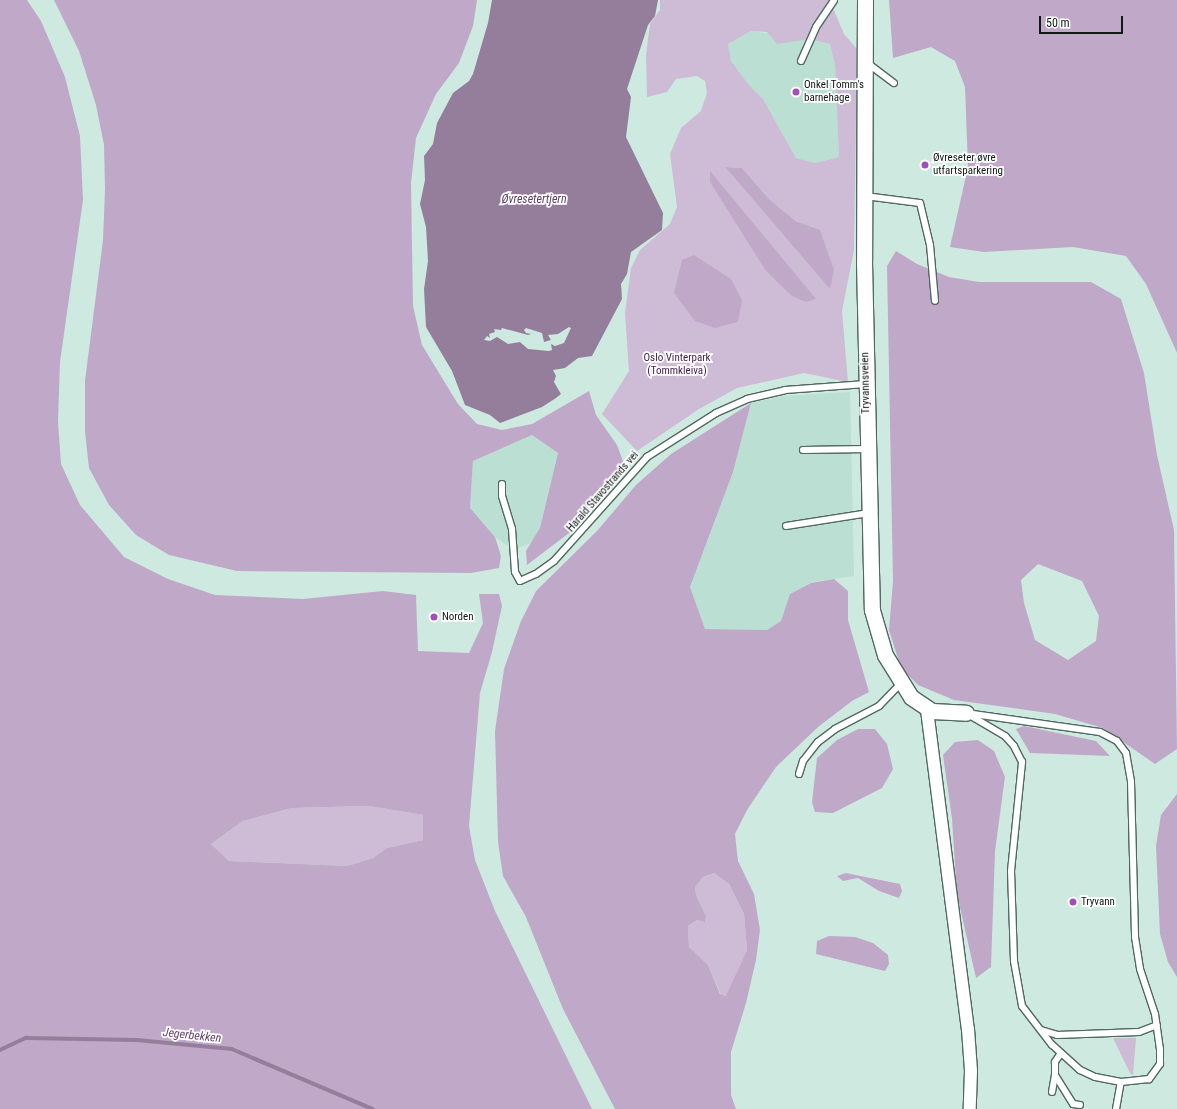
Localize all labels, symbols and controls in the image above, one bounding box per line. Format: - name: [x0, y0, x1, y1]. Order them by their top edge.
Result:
- scale bar: [1041, 8, 1125, 34]
- text: 50 m: [1046, 16, 1070, 30]
- place label: Onkel Tomm's barnehage: [804, 79, 864, 105]
- marker: Onkel Tomm's barnehage: [791, 87, 801, 97]
- place label: Øvreseter øvre utfartsparkering: [933, 152, 1003, 178]
- marker: Øvreseter øvre utfartsparkering: [920, 160, 930, 170]
- water label: Øvresetertjern: [501, 193, 567, 207]
- park label: Oslo Vinterpark (Tommkleiva): [644, 352, 710, 378]
- street label: Tryvannsveien: [859, 352, 873, 414]
- street label: Harald Stavostrands vei: [564, 449, 642, 535]
- place label: Norden: [442, 610, 474, 624]
- marker: Norden: [429, 612, 439, 622]
- place label: Tryvann: [1081, 895, 1115, 909]
- marker: Tryvann: [1068, 897, 1078, 907]
- water label: Jegerbekken: [162, 1026, 222, 1046]

